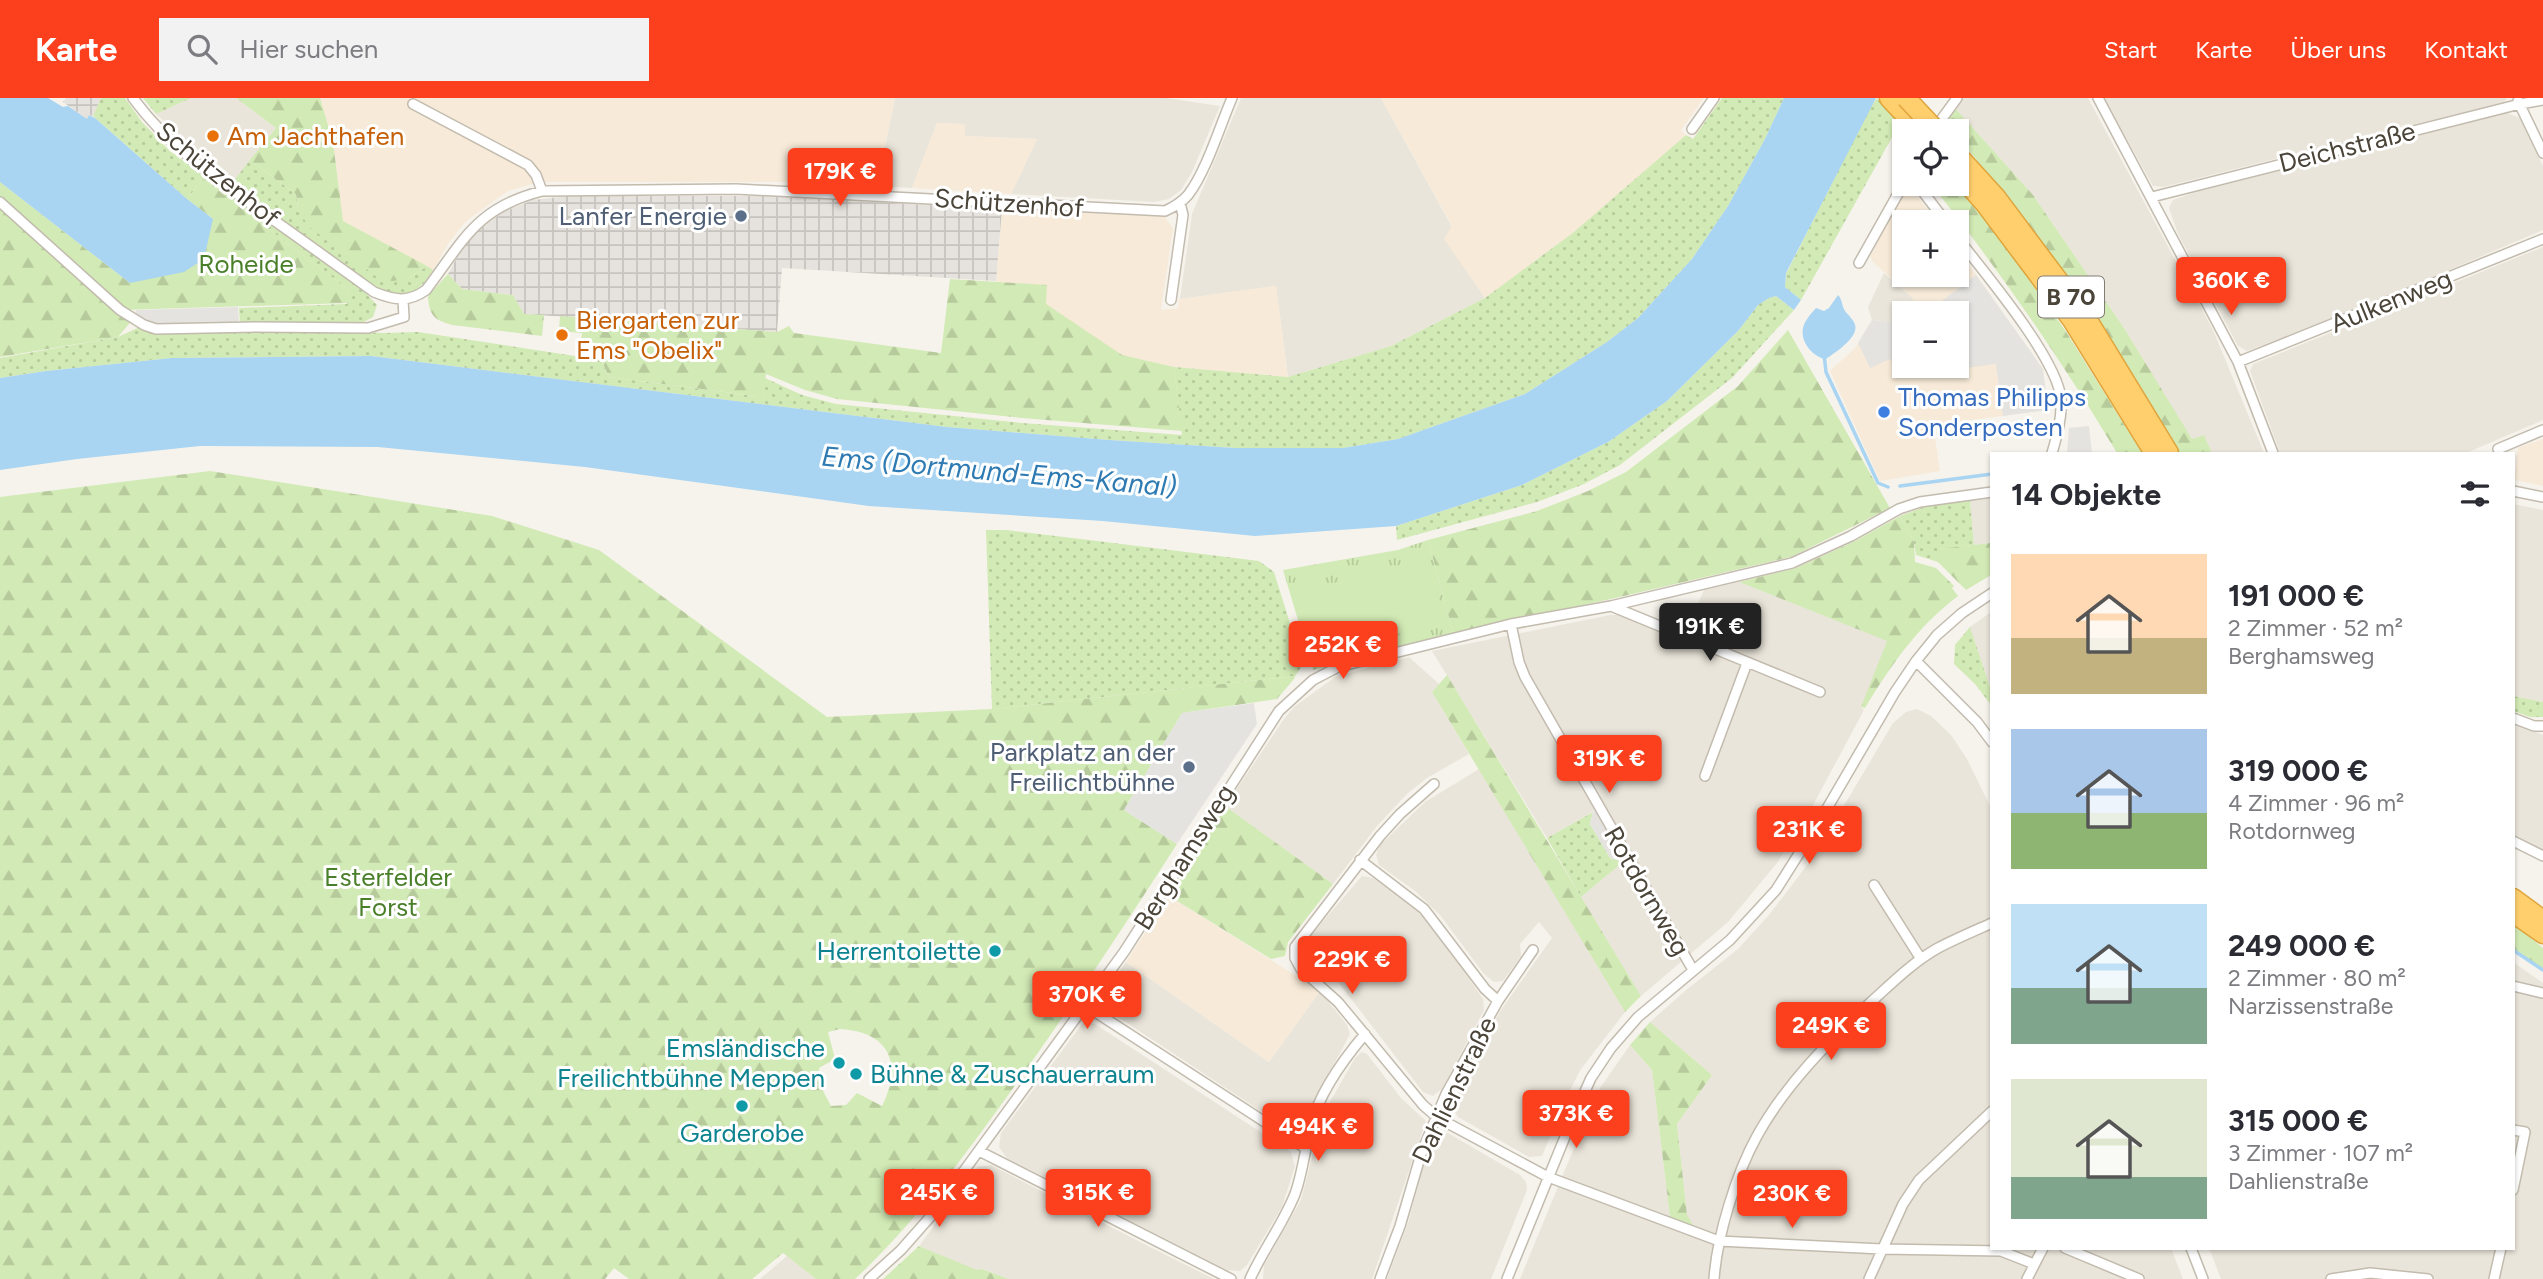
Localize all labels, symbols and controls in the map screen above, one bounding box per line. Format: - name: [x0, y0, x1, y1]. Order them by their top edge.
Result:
- search box: [159, 18, 649, 81]
- text: Karte: [35, 30, 117, 69]
- icon: search: [183, 30, 221, 68]
- text: Hier suchen: [239, 33, 378, 65]
- text: Start: [2104, 35, 2157, 64]
- text: Karte: [2195, 35, 2252, 64]
- text: Über uns: [2290, 35, 2386, 64]
- text: Kontakt: [2424, 35, 2508, 64]
- street label: Schützenhof: [150, 115, 286, 234]
- street label: Deichstraße: [2275, 115, 2419, 179]
- map controls: [1892, 119, 1969, 378]
- button: locate: [1892, 119, 1969, 196]
- place label: Am Jachthafen: [227, 120, 404, 152]
- marker: Am Jachthafen: [205, 128, 221, 144]
- pin: 179K €: [783, 148, 897, 208]
- text: 179K €: [804, 157, 876, 185]
- street label: Schützenhof: [933, 182, 1085, 224]
- place label: Lanfer Energie: [558, 200, 727, 232]
- marker: Lanfer Energie: [733, 208, 749, 224]
- button: +: [1892, 210, 1969, 287]
- park label: Roheide: [198, 248, 294, 280]
- pin: 360K €: [2174, 258, 2288, 317]
- street label: Aulkenweg: [2326, 262, 2456, 340]
- text: 360K €: [2192, 266, 2270, 294]
- road number: B 70: [2038, 276, 2104, 317]
- button: −: [1892, 301, 1969, 378]
- place label: Biergarten zur Ems "Obelix": [576, 304, 739, 366]
- marker: Biergarten zur Ems "Obelix": [554, 327, 570, 343]
- place label: Thomas Philipps Sonderposten: [1898, 381, 2086, 443]
- marker: Thomas Philipps Sonderposten: [1876, 404, 1892, 420]
- water label: Ems (Dortmund-Ems-Kanal): [820, 439, 1178, 503]
- icon: filters: [2456, 475, 2494, 513]
- text: 14 Objekte: [2011, 476, 2161, 513]
- text: 191 000 €: [2228, 577, 2364, 614]
- icon: home: [2067, 582, 2151, 666]
- pin: 191K €: [1653, 603, 1767, 663]
- text: 191K €: [1675, 612, 1745, 640]
- text: 2 Zimmer · 52 m²: [2228, 614, 2403, 642]
- pin: 252K €: [1286, 622, 1400, 681]
- text: 252K €: [1305, 630, 1381, 658]
- text: Berghamsweg: [2228, 642, 2375, 670]
- place label: Parkplatz an der Freilichtbühne: [990, 736, 1175, 798]
- pin: 319K €: [1552, 736, 1666, 795]
- text: 319K €: [1573, 744, 1645, 772]
- text: 319 000 €: [2228, 752, 2368, 789]
- icon: home: [2067, 757, 2151, 841]
- marker: Parkplatz an der Freilichtbühne: [1181, 759, 1197, 775]
- street label: Berghamsweg: [1127, 778, 1241, 936]
- text: 4 Zimmer · 96 m²: [2228, 789, 2404, 817]
- pin: 231K €: [1752, 806, 1866, 866]
- text: 231K €: [1773, 815, 1845, 843]
- text: Rotdornweg: [2228, 817, 2355, 845]
- street label: Rotdornweg: [1597, 821, 1697, 961]
- park label: Esterfelder Forst: [324, 861, 452, 923]
- text: 249 000 €: [2228, 927, 2375, 964]
- icon: home: [2067, 932, 2151, 1016]
- place label: Herrentoilette: [816, 935, 981, 967]
- pin: 229K €: [1295, 936, 1409, 996]
- marker: Herrentoilette: [987, 943, 1003, 959]
- text: 229K €: [1314, 945, 1390, 973]
- text: 2 Zimmer · 80 m²: [2228, 964, 2406, 992]
- pin: 370K €: [1030, 972, 1144, 1031]
- text: 370K €: [1048, 980, 1126, 1008]
- text: Narzissenstraße: [2228, 992, 2393, 1020]
- pin: 249K €: [1774, 1002, 1888, 1062]
- text: 249K €: [1792, 1011, 1870, 1039]
- street label: Dahlienstraße: [1405, 1012, 1503, 1168]
- place label: Emsländische Freilichtbühne Meppen: [557, 1032, 825, 1094]
- marker: Emsländische Freilichtbühne Meppen: [831, 1055, 847, 1071]
- place label: Bühne & Zuschauerraum: [870, 1058, 1155, 1090]
- marker: Bühne & Zuschauerraum: [848, 1066, 864, 1082]
- pin: 373K €: [1519, 1090, 1633, 1150]
- marker: Garderobe: [734, 1098, 750, 1114]
- text: 373K €: [1538, 1099, 1614, 1127]
- text: 315 000 €: [2228, 1102, 2368, 1139]
- pin: 494K €: [1261, 1104, 1375, 1163]
- icon: home: [2067, 1107, 2151, 1191]
- text: 494K €: [1278, 1112, 1358, 1140]
- place label: Garderobe: [680, 1117, 804, 1149]
- text: 3 Zimmer · 107 m²: [2228, 1139, 2413, 1167]
- text: Dahlienstraße: [2228, 1167, 2369, 1195]
- pin: 245K €: [882, 1170, 996, 1229]
- pin: 315K €: [1041, 1170, 1155, 1229]
- pin: 230K €: [1735, 1170, 1849, 1230]
- text: 245K €: [900, 1178, 978, 1206]
- text: 315K €: [1062, 1178, 1134, 1206]
- text: 230K €: [1753, 1179, 1831, 1207]

